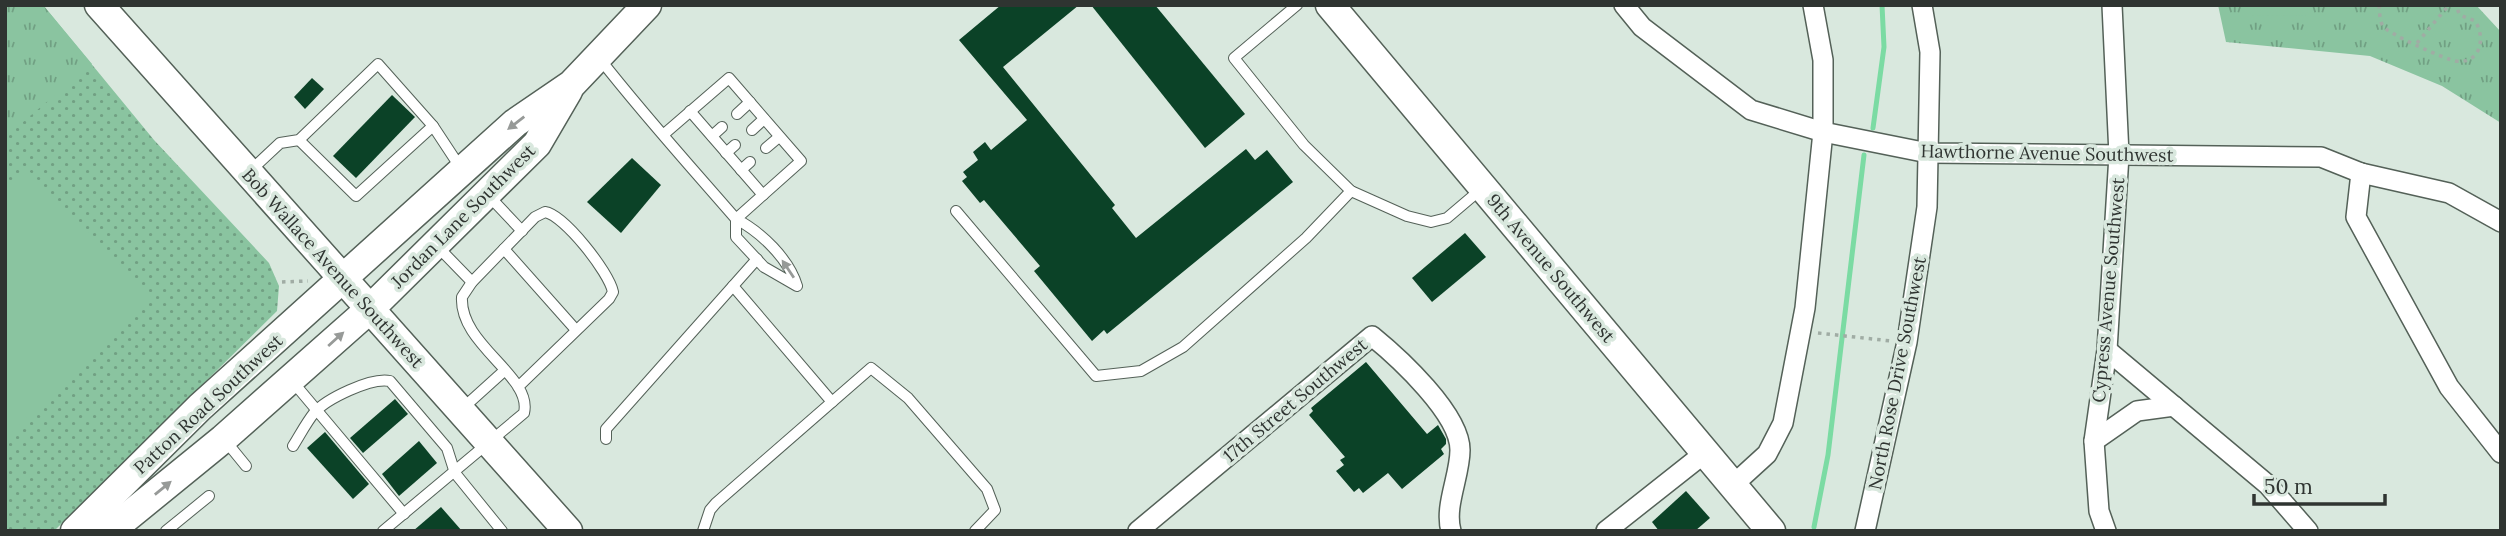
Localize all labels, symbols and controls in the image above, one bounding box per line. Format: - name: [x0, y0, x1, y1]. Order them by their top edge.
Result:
- one-way arrow: [507, 115, 525, 129]
- street label: Jordan Lane Southwest: [385, 139, 540, 294]
- street label: Hawthorne Avenue Southwest: [1920, 139, 2174, 167]
- street label: Bob Wallace Avenue Southwest: [237, 163, 429, 373]
- street label: Cypress Avenue Southwest: [2087, 176, 2129, 404]
- street label: 9th Avenue Southwest: [1482, 189, 1620, 347]
- street label: North Rose Drive Southwest: [1863, 254, 1931, 492]
- one-way arrow: [781, 260, 795, 278]
- street label: Patton Road Southwest: [129, 329, 287, 479]
- one-way arrow: [327, 332, 344, 347]
- street label: 17th Street Southwest: [1218, 333, 1372, 467]
- scale bar: [2254, 462, 2385, 506]
- text: 50 m: [2264, 473, 2313, 500]
- one-way arrow: [154, 480, 172, 495]

